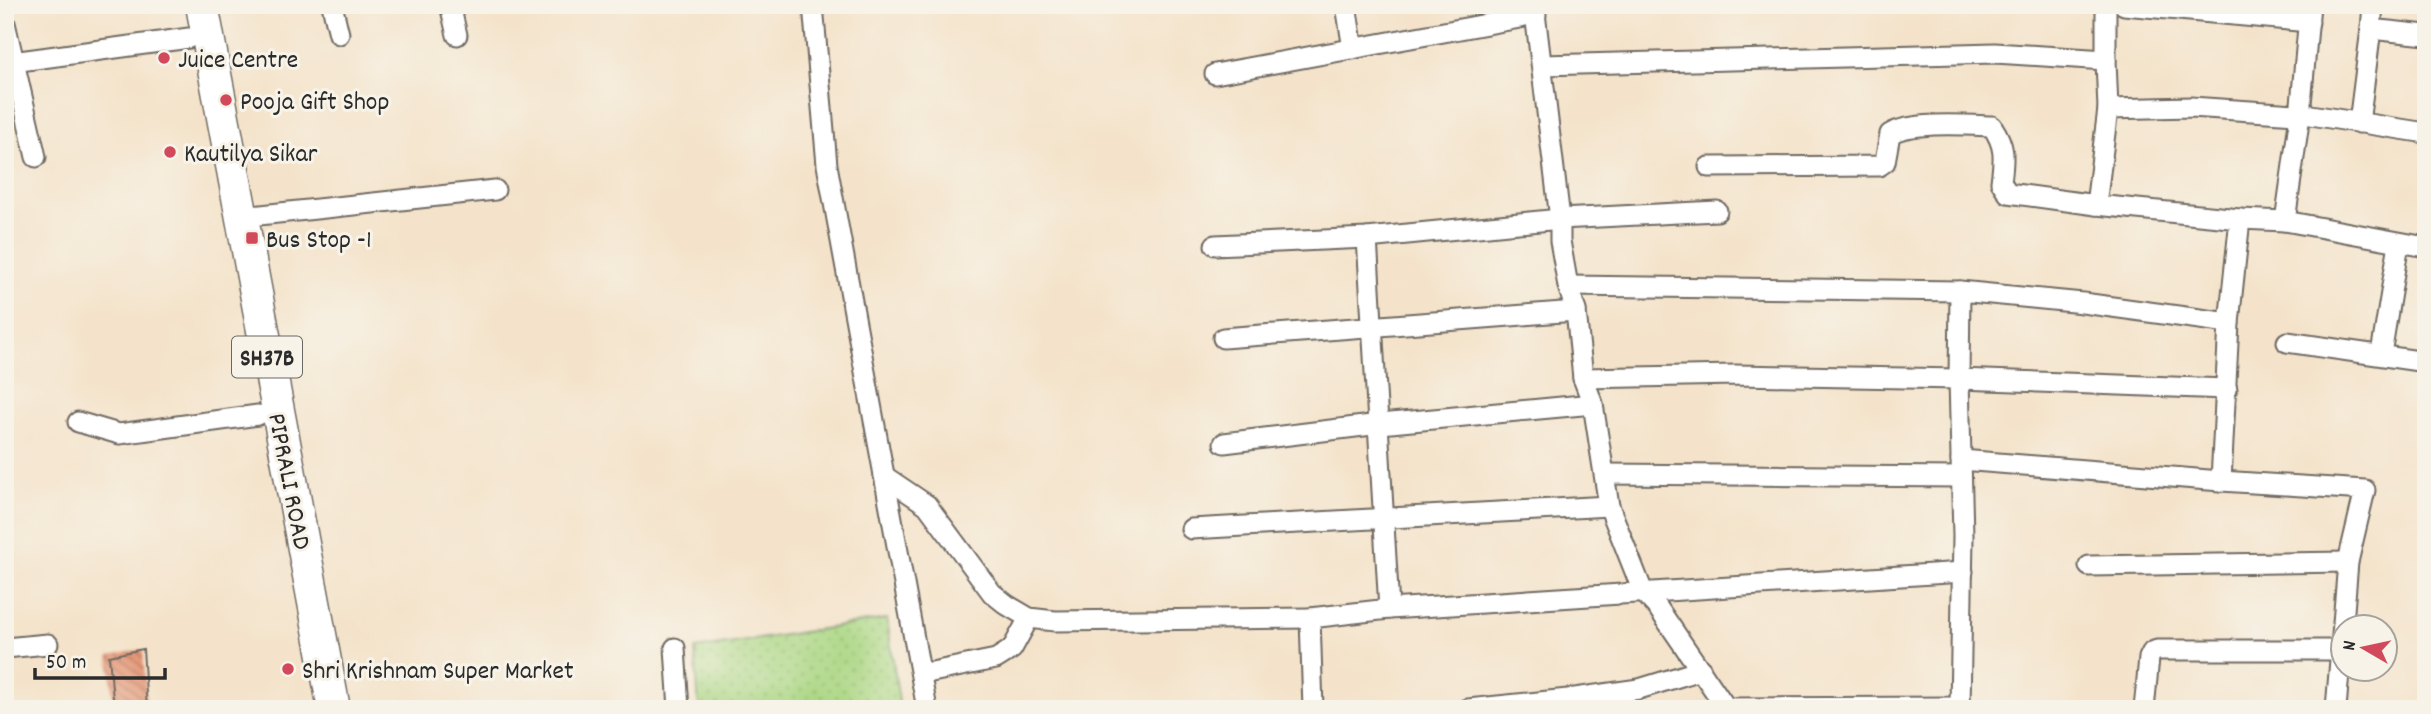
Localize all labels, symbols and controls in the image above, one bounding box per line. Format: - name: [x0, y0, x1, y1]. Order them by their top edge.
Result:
- place label: Juice Centre: [178, 43, 298, 80]
- marker: Juice Centre: [156, 50, 172, 66]
- place label: Pooja Gift Shop: [240, 85, 389, 122]
- marker: Pooja Gift Shop: [218, 92, 234, 108]
- place label: Kautilya Sikar: [184, 137, 318, 174]
- marker: Kautilya Sikar: [162, 144, 178, 160]
- place label: Bus Stop -1: [266, 223, 372, 260]
- marker: Bus Stop -1: [244, 230, 260, 246]
- road number: SH37B: [232, 336, 302, 378]
- street label: PIPRALI ROAD: [256, 410, 319, 553]
- north arrow: [2330, 612, 2400, 682]
- scale bar: [35, 637, 164, 681]
- text: N: [2337, 639, 2365, 653]
- text: 50 m: [46, 649, 86, 679]
- place label: Shri Krishnam Super Market: [302, 654, 574, 691]
- marker: Shri Krishnam Super Market: [280, 661, 296, 677]

